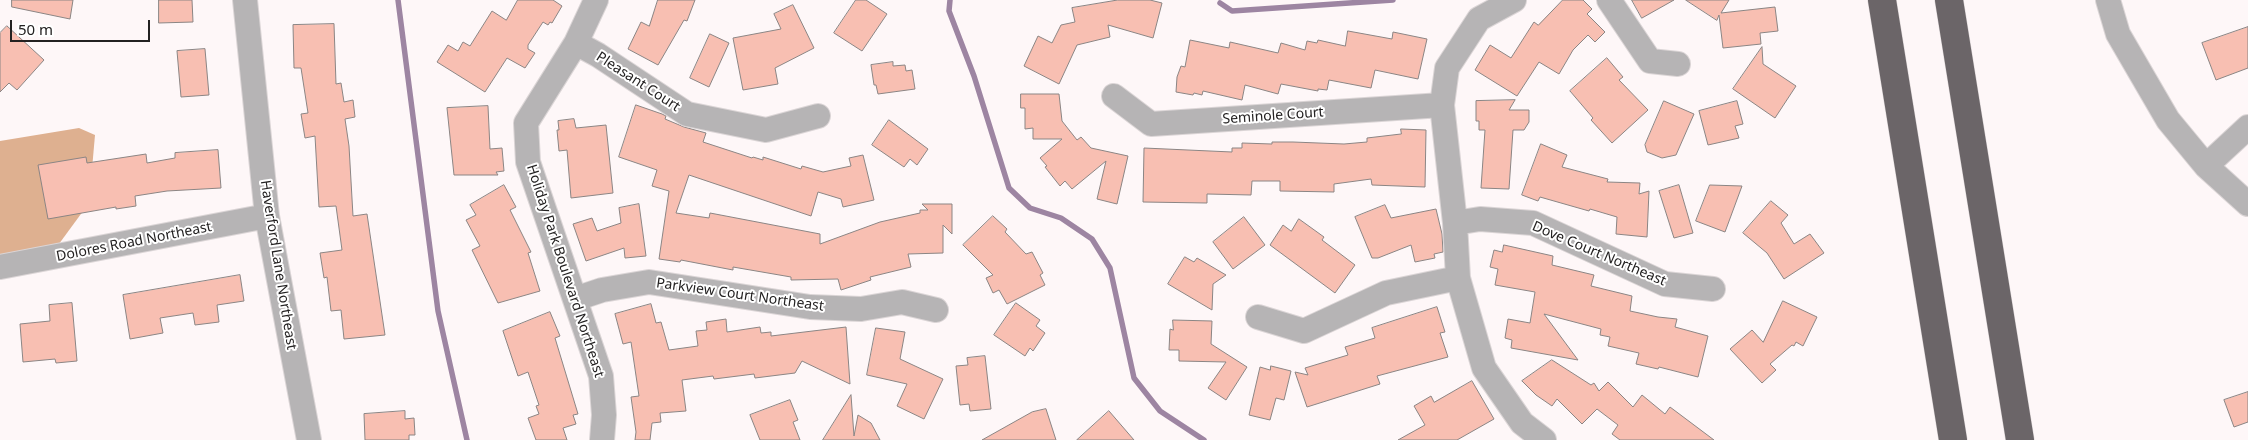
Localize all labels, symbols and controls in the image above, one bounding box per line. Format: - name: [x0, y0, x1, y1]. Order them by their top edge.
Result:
- scale bar: [12, 10, 152, 42]
- text: 50 m: [18, 19, 53, 39]
- street label: Pleasant Court: [593, 49, 683, 115]
- street label: Seminole Court: [1222, 104, 1324, 128]
- street label: Holiday Park Boulevard Northeast: [523, 162, 607, 380]
- street label: Haverford Lane Northeast: [256, 179, 300, 351]
- street label: Dove Court Northeast: [1530, 218, 1668, 290]
- street label: Dolores Road Northeast: [55, 219, 213, 265]
- street label: Parkview Court Northeast: [655, 275, 825, 315]

